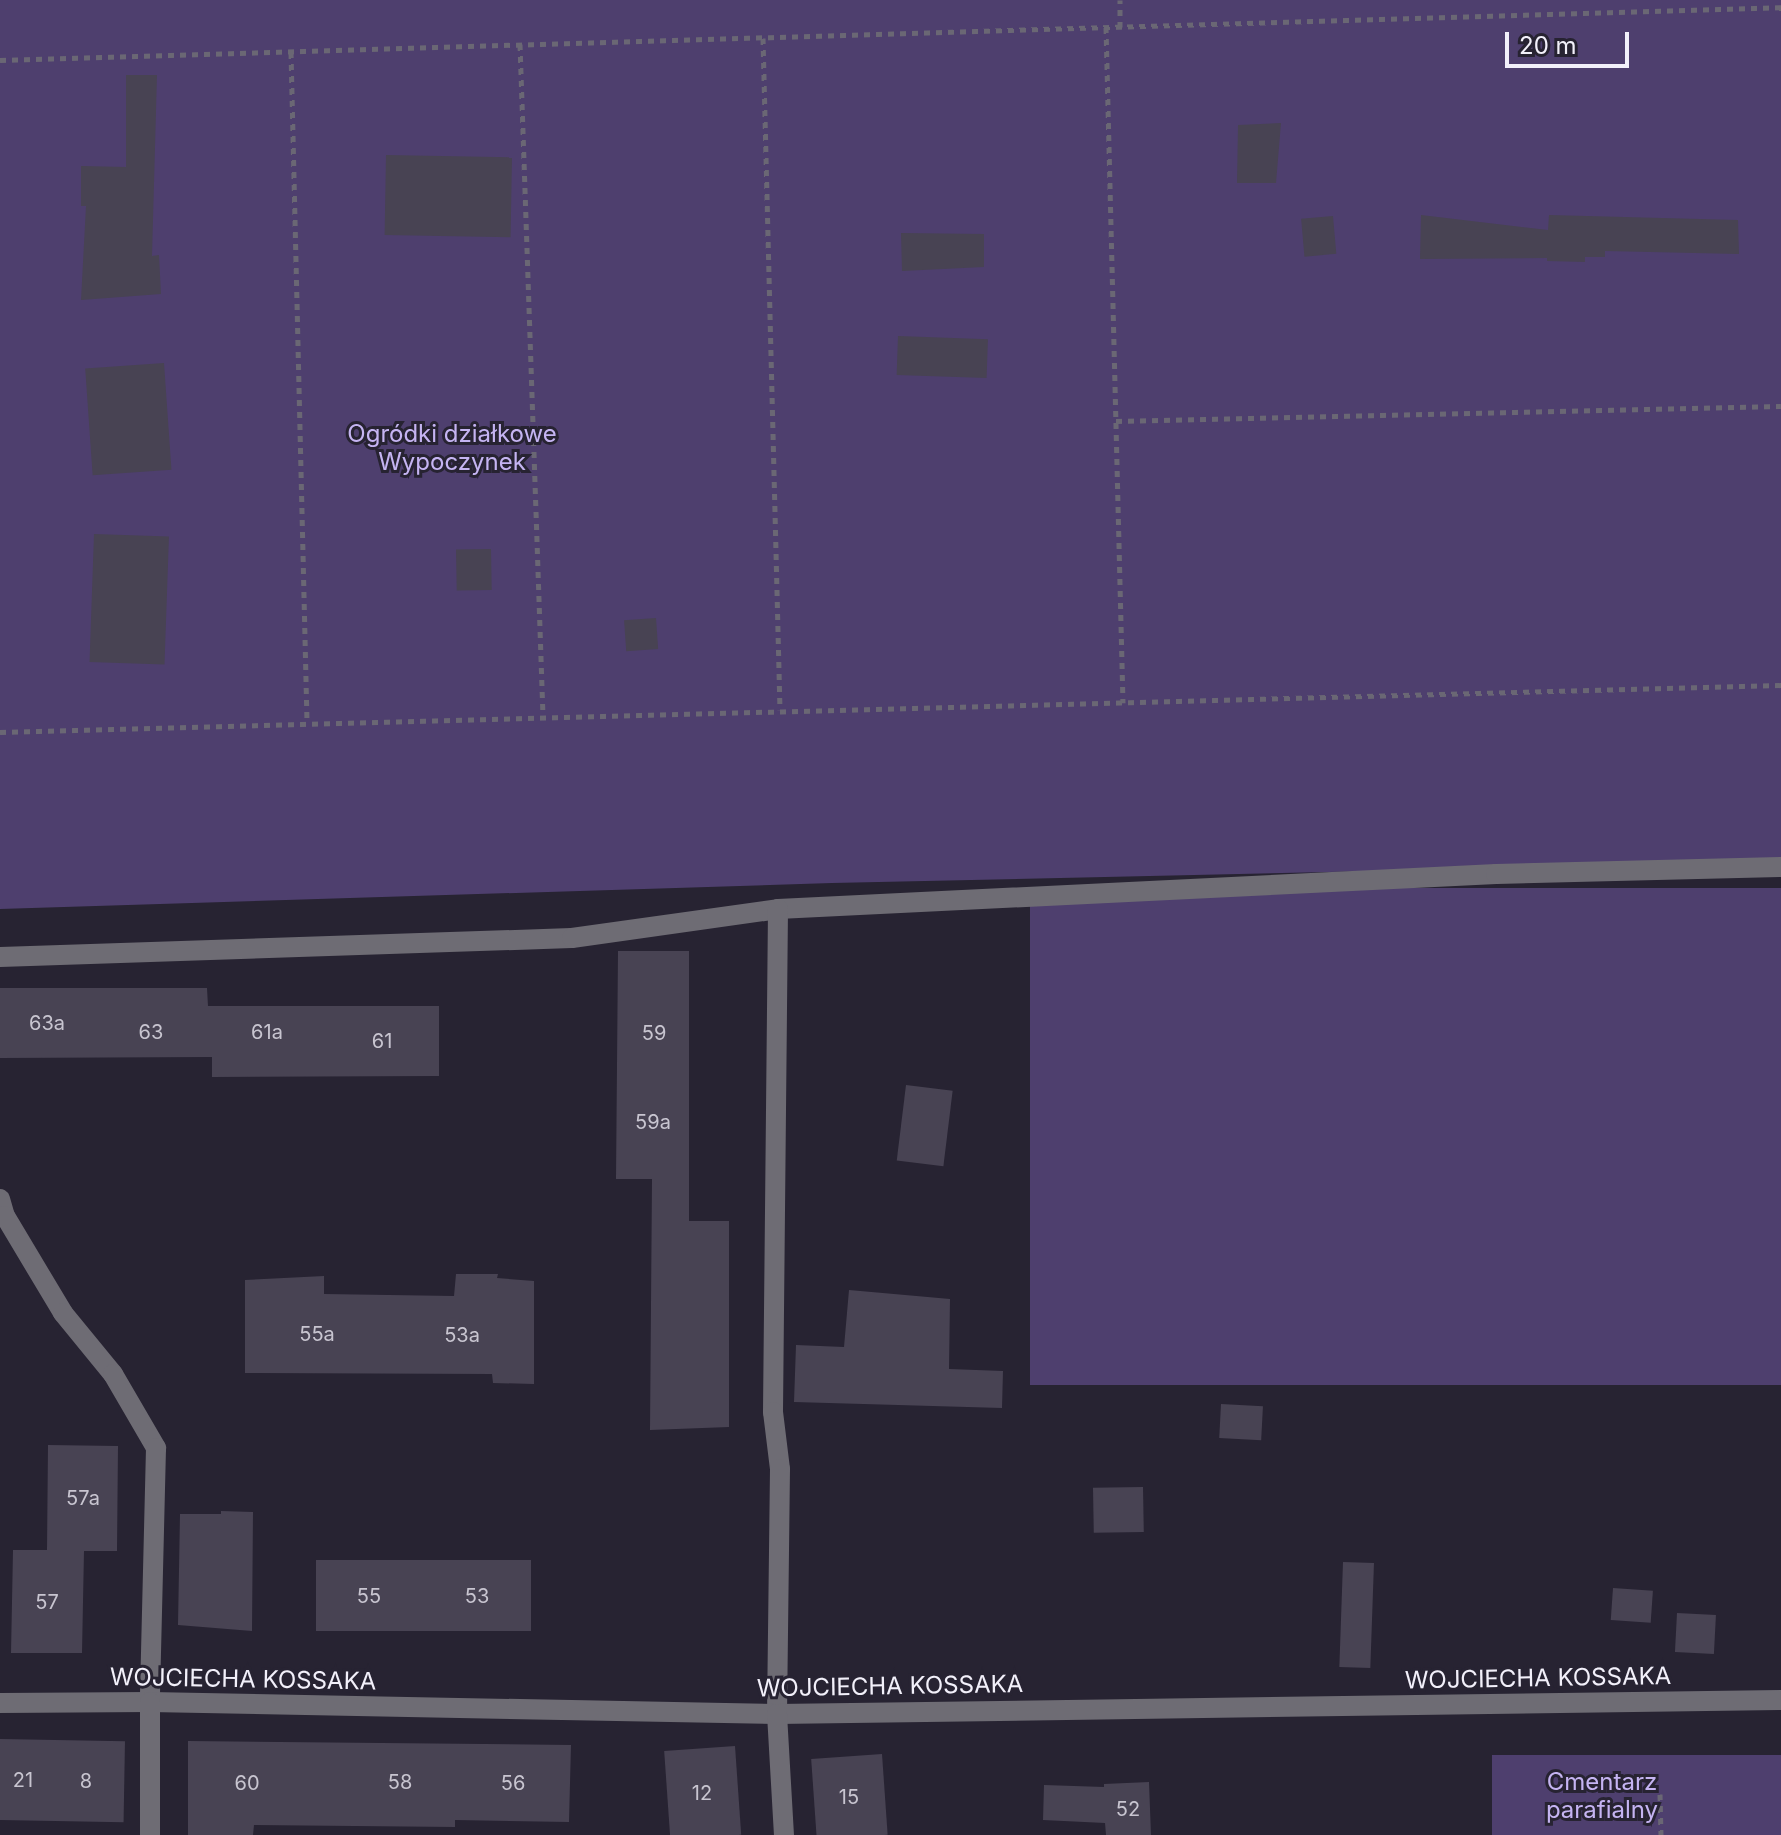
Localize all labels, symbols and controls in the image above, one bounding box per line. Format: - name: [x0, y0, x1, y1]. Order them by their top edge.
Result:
- scale bar: [1509, 16, 1633, 66]
- text: 20 m: [1519, 31, 1577, 60]
- park label: Ogródki działkowe Wypoczynek: [347, 420, 557, 476]
- house number: 63a: [29, 1011, 65, 1035]
- house number: 63: [139, 1020, 163, 1044]
- house number: 61a: [251, 1020, 283, 1044]
- house number: 59: [642, 1021, 666, 1045]
- house number: 61: [372, 1029, 392, 1053]
- house number: 59a: [635, 1110, 671, 1134]
- house number: 55a: [299, 1322, 335, 1346]
- house number: 53a: [444, 1323, 480, 1347]
- house number: 57a: [66, 1486, 100, 1510]
- house number: 55: [357, 1584, 381, 1608]
- house number: 53: [465, 1584, 489, 1608]
- house number: 57: [35, 1590, 59, 1614]
- street label: WOJCIECHA KOSSAKA: [1405, 1661, 1671, 1695]
- street label: WOJCIECHA KOSSAKA: [110, 1662, 376, 1696]
- street label: WOJCIECHA KOSSAKA: [757, 1669, 1023, 1703]
- house number: 21: [13, 1768, 33, 1792]
- park label: Cmentarz parafialny: [1546, 1768, 1658, 1824]
- house number: 8: [80, 1769, 92, 1793]
- house number: 58: [388, 1770, 412, 1794]
- house number: 60: [234, 1771, 260, 1795]
- house number: 56: [501, 1771, 525, 1795]
- house number: 12: [692, 1781, 712, 1805]
- house number: 15: [839, 1785, 859, 1809]
- house number: 52: [1116, 1797, 1140, 1821]

